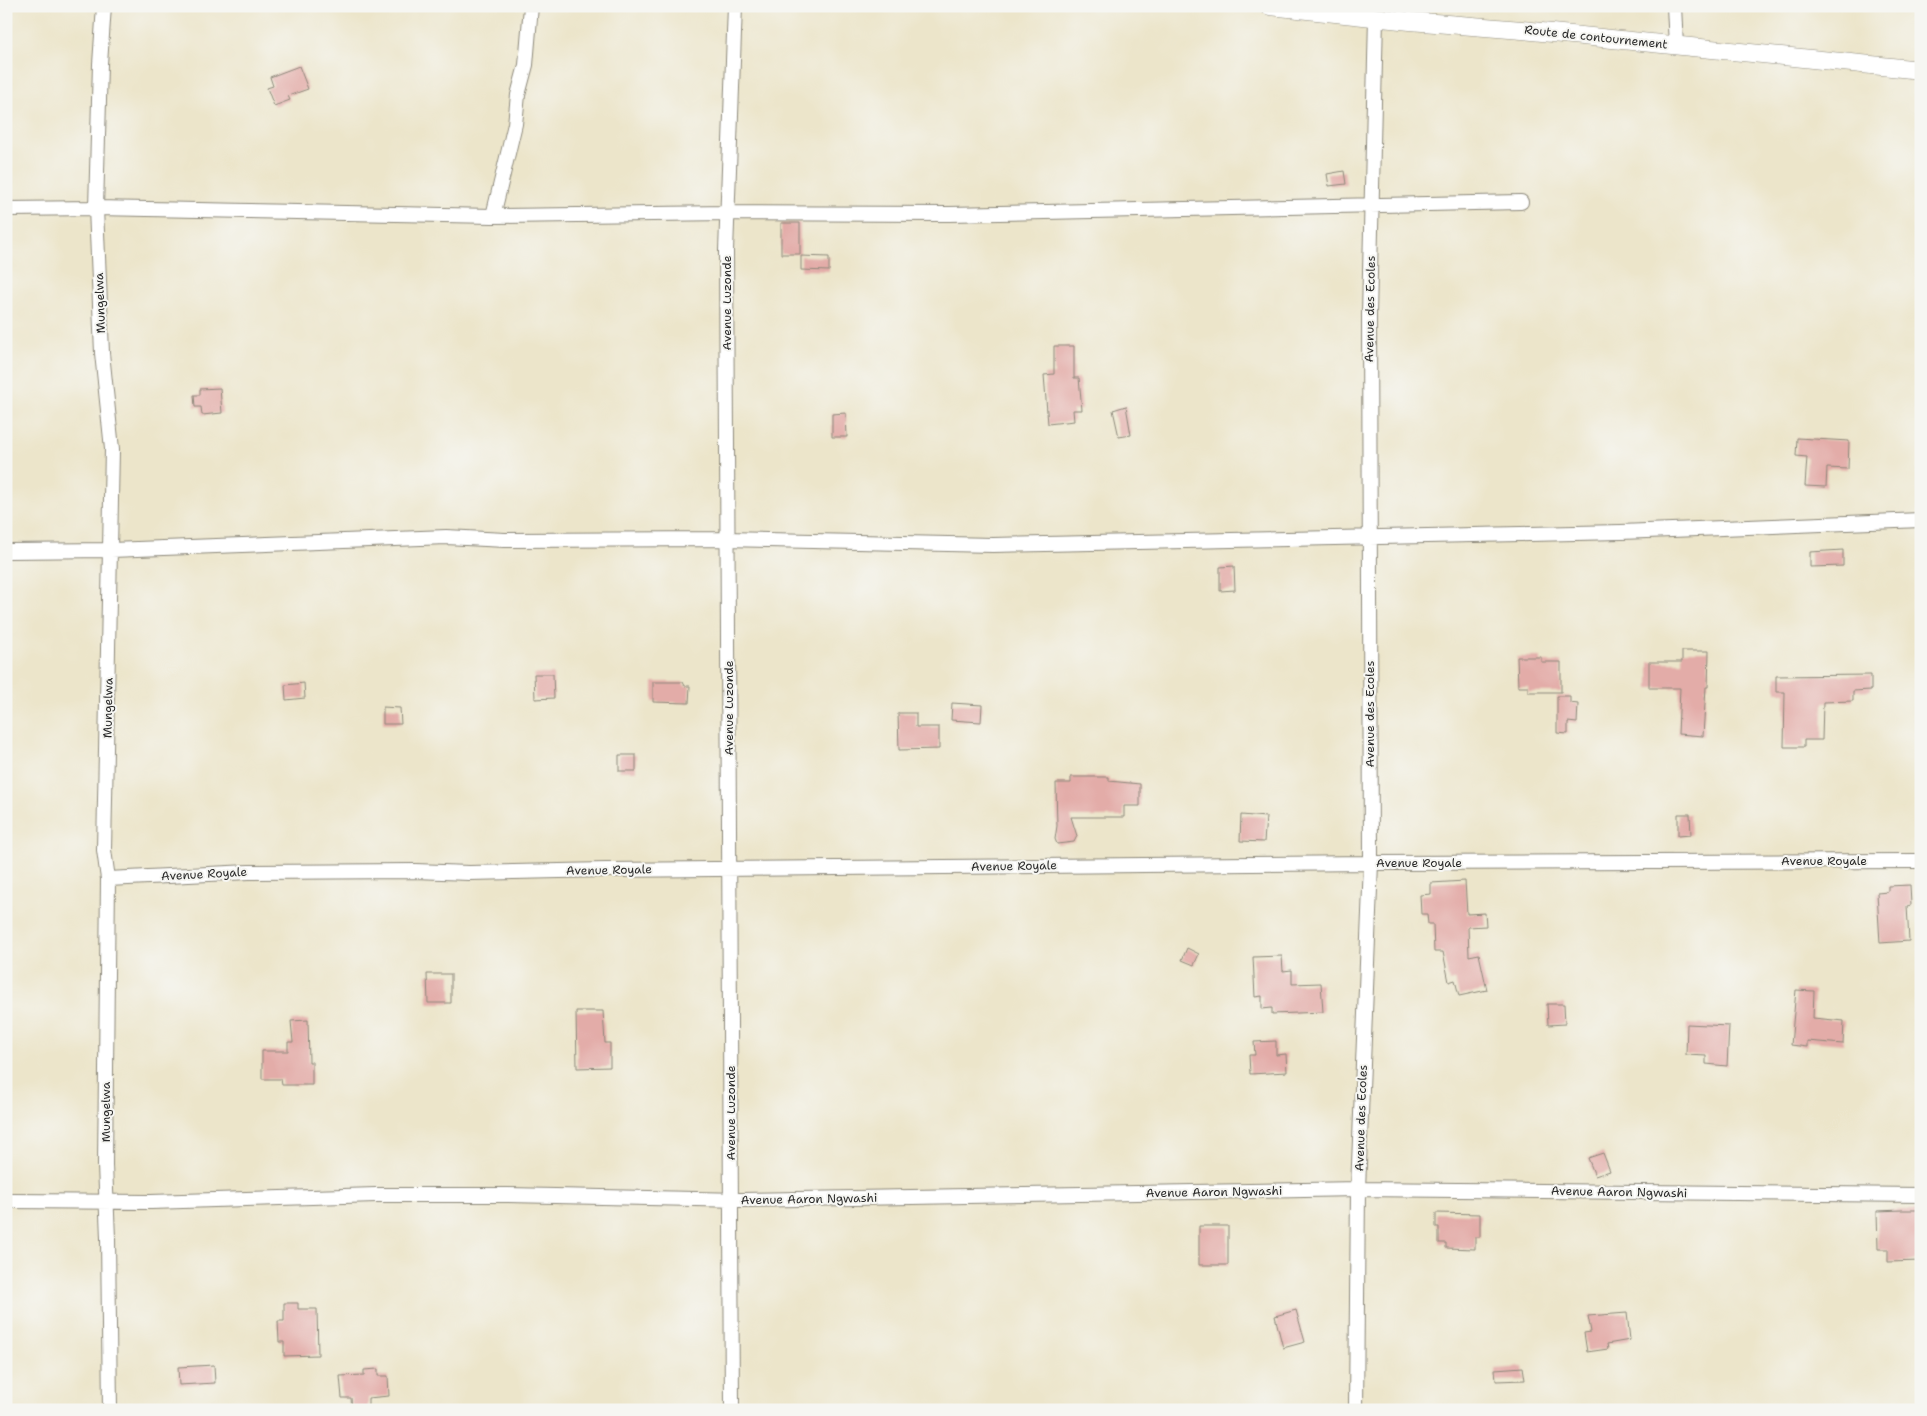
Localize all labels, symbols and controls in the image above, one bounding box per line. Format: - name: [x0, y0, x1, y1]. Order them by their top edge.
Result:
- street label: Route de contournement: [1523, 22, 1669, 52]
- street label: Avenue Luzonde: [719, 255, 735, 350]
- street label: Avenue des Ecoles: [1361, 255, 1379, 363]
- street label: Mungelwa: [91, 272, 109, 334]
- street label: Avenue Luzonde: [721, 660, 737, 755]
- street label: Avenue des Ecoles: [1362, 661, 1378, 767]
- street label: Mungelwa: [99, 677, 117, 738]
- street label: Avenue Royale: [1781, 853, 1867, 869]
- street label: Avenue Royale: [1376, 855, 1462, 871]
- street label: Avenue Royale: [971, 857, 1057, 875]
- street label: Avenue Royale: [566, 861, 652, 879]
- street label: Avenue Royale: [161, 864, 248, 884]
- street label: Avenue des Ecoles: [1351, 1064, 1371, 1172]
- street label: Avenue Luzonde: [723, 1065, 739, 1160]
- street label: Mungelwa: [98, 1081, 114, 1142]
- street label: Avenue Aaron Ngwashi: [1146, 1183, 1282, 1201]
- street label: Avenue Aaron Ngwashi: [1551, 1183, 1687, 1201]
- street label: Avenue Aaron Ngwashi: [741, 1190, 877, 1208]

